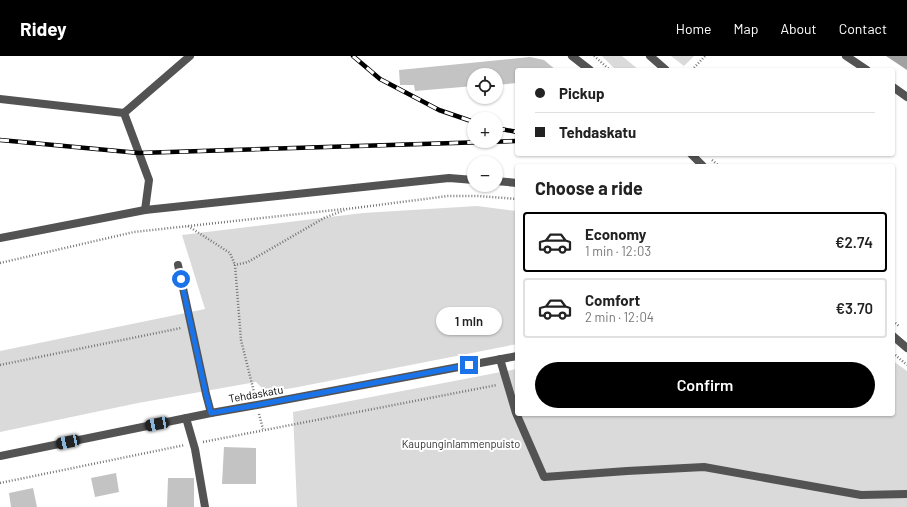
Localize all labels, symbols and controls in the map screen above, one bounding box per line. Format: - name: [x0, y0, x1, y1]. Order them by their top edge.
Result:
- text: Ridey: [20, 17, 67, 40]
- text: Home: [676, 20, 712, 37]
- text: Map: [734, 20, 758, 37]
- text: About: [780, 20, 817, 37]
- text: Contact: [839, 20, 887, 37]
- map controls: [467, 68, 503, 192]
- button: locate: [467, 68, 503, 104]
- text: Pickup: [559, 84, 605, 102]
- button: +: [467, 112, 503, 148]
- text: Tehdaskatu: [559, 123, 636, 141]
- button: −: [467, 156, 503, 192]
- text: Choose a ride: [535, 177, 643, 199]
- icon: car: [537, 224, 573, 260]
- text: Economy: [585, 225, 646, 243]
- text: €2.74: [835, 233, 873, 251]
- text: 1 min · 12:03: [585, 243, 651, 259]
- route start: [172, 270, 190, 288]
- icon: car: [537, 290, 573, 326]
- text: Comfort: [585, 291, 640, 309]
- text: €3.70: [836, 299, 873, 317]
- callout: 1 min: [436, 307, 502, 335]
- text: 2 min · 12:04: [585, 309, 654, 325]
- text: 1 min: [455, 313, 483, 329]
- route end: [460, 356, 478, 374]
- button: Confirm: [535, 362, 875, 408]
- street label: Tehdaskatu: [228, 382, 284, 405]
- car: [144, 416, 170, 432]
- car: [55, 434, 81, 450]
- park label: Kaupunginlammenpuisto: [402, 437, 520, 450]

